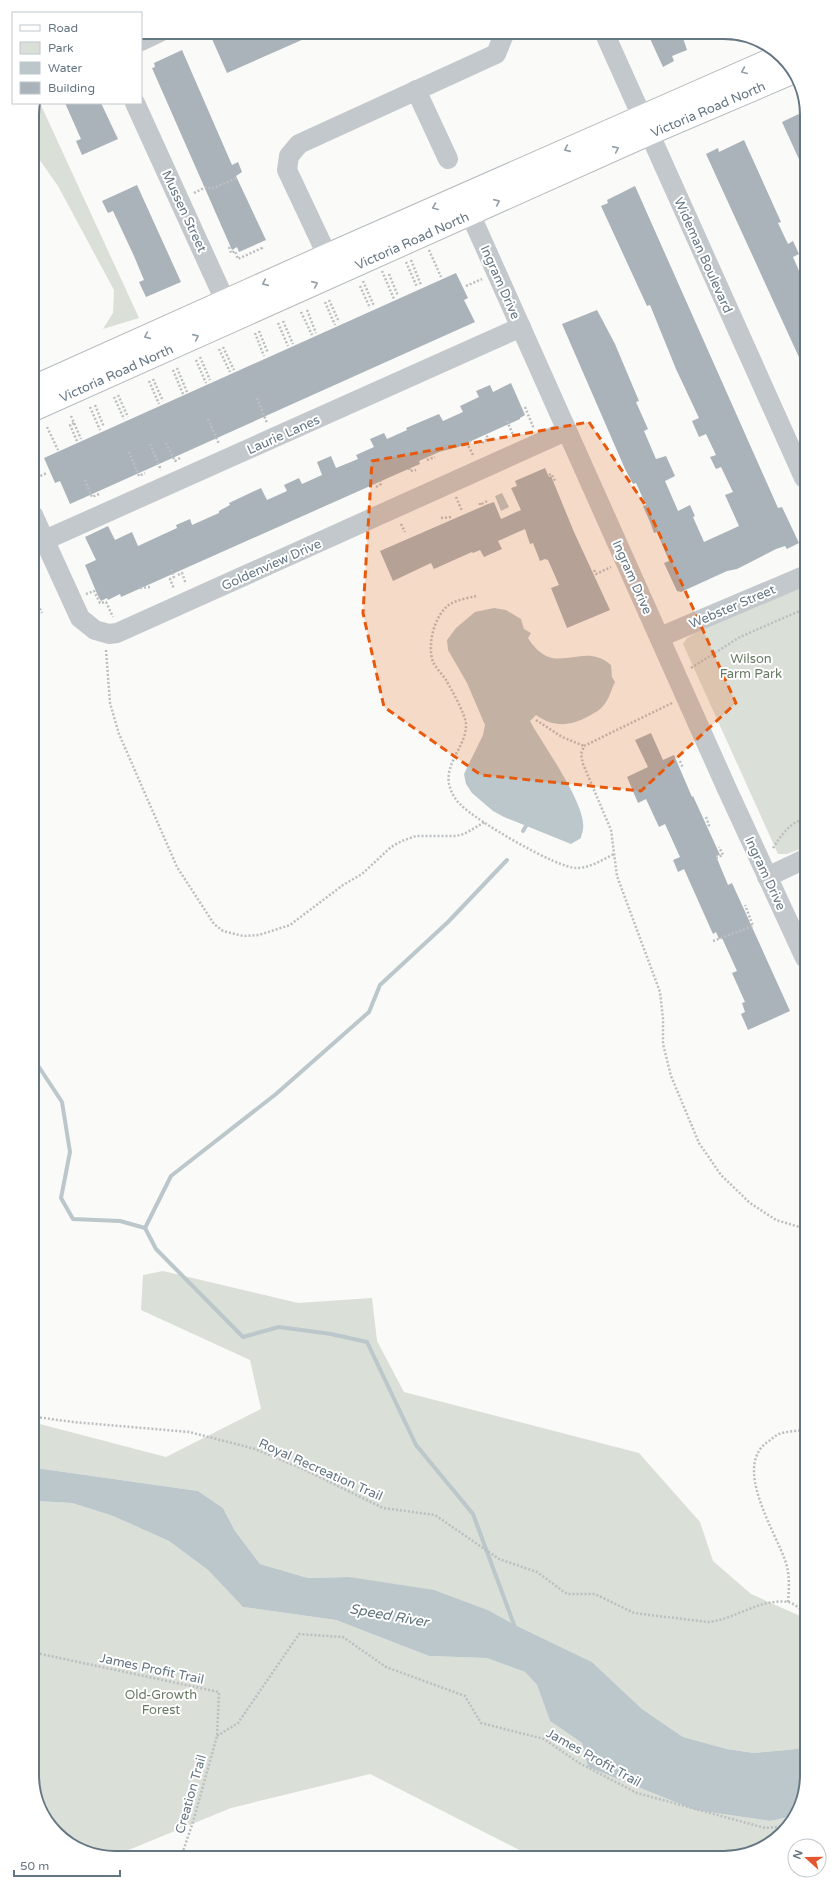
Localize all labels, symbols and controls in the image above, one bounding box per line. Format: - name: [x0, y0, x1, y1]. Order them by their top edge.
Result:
- legend: [12, 12, 142, 104]
- text: Road: [48, 21, 78, 35]
- text: Park: [48, 41, 74, 55]
- text: Water: [48, 61, 83, 75]
- one-way arrow: [740, 66, 748, 74]
- street label: Victoria Road North: [649, 78, 768, 141]
- text: Building: [48, 81, 95, 95]
- one-way arrow: [564, 144, 572, 152]
- one-way arrow: [612, 146, 619, 154]
- street label: Mussen Street: [158, 168, 210, 255]
- street label: Wideman Boulevard: [670, 195, 736, 316]
- one-way arrow: [494, 199, 501, 207]
- one-way arrow: [432, 202, 440, 210]
- street label: Victoria Road North: [353, 209, 471, 274]
- street label: Ingram Drive: [477, 243, 524, 322]
- one-way arrow: [262, 278, 269, 286]
- one-way arrow: [310, 281, 318, 289]
- one-way arrow: [144, 331, 151, 339]
- one-way arrow: [192, 334, 199, 342]
- street label: Victoria Road North: [57, 341, 176, 406]
- street label: Laurie Lanes: [245, 412, 322, 458]
- street label: Goldenview Drive: [219, 536, 324, 594]
- street label: Ingram Drive: [609, 538, 656, 617]
- street label: Webster Street: [687, 582, 778, 632]
- park label: Wilson Farm Park: [720, 651, 782, 682]
- street label: Ingram Drive: [741, 834, 789, 913]
- street label: Royal Recreation Trail: [256, 1435, 385, 1504]
- water label: Speed River: [348, 1600, 431, 1631]
- street label: James Profit Trail: [98, 1650, 205, 1688]
- park label: Old-Growth Forest: [125, 1687, 197, 1718]
- street label: James Profit Trail: [543, 1725, 644, 1791]
- street label: Creation Trail: [172, 1753, 210, 1836]
- north arrow: [787, 1838, 827, 1878]
- text: N: [790, 1848, 806, 1861]
- scale bar: [14, 1852, 120, 1878]
- text: 50 m: [20, 1859, 49, 1873]

